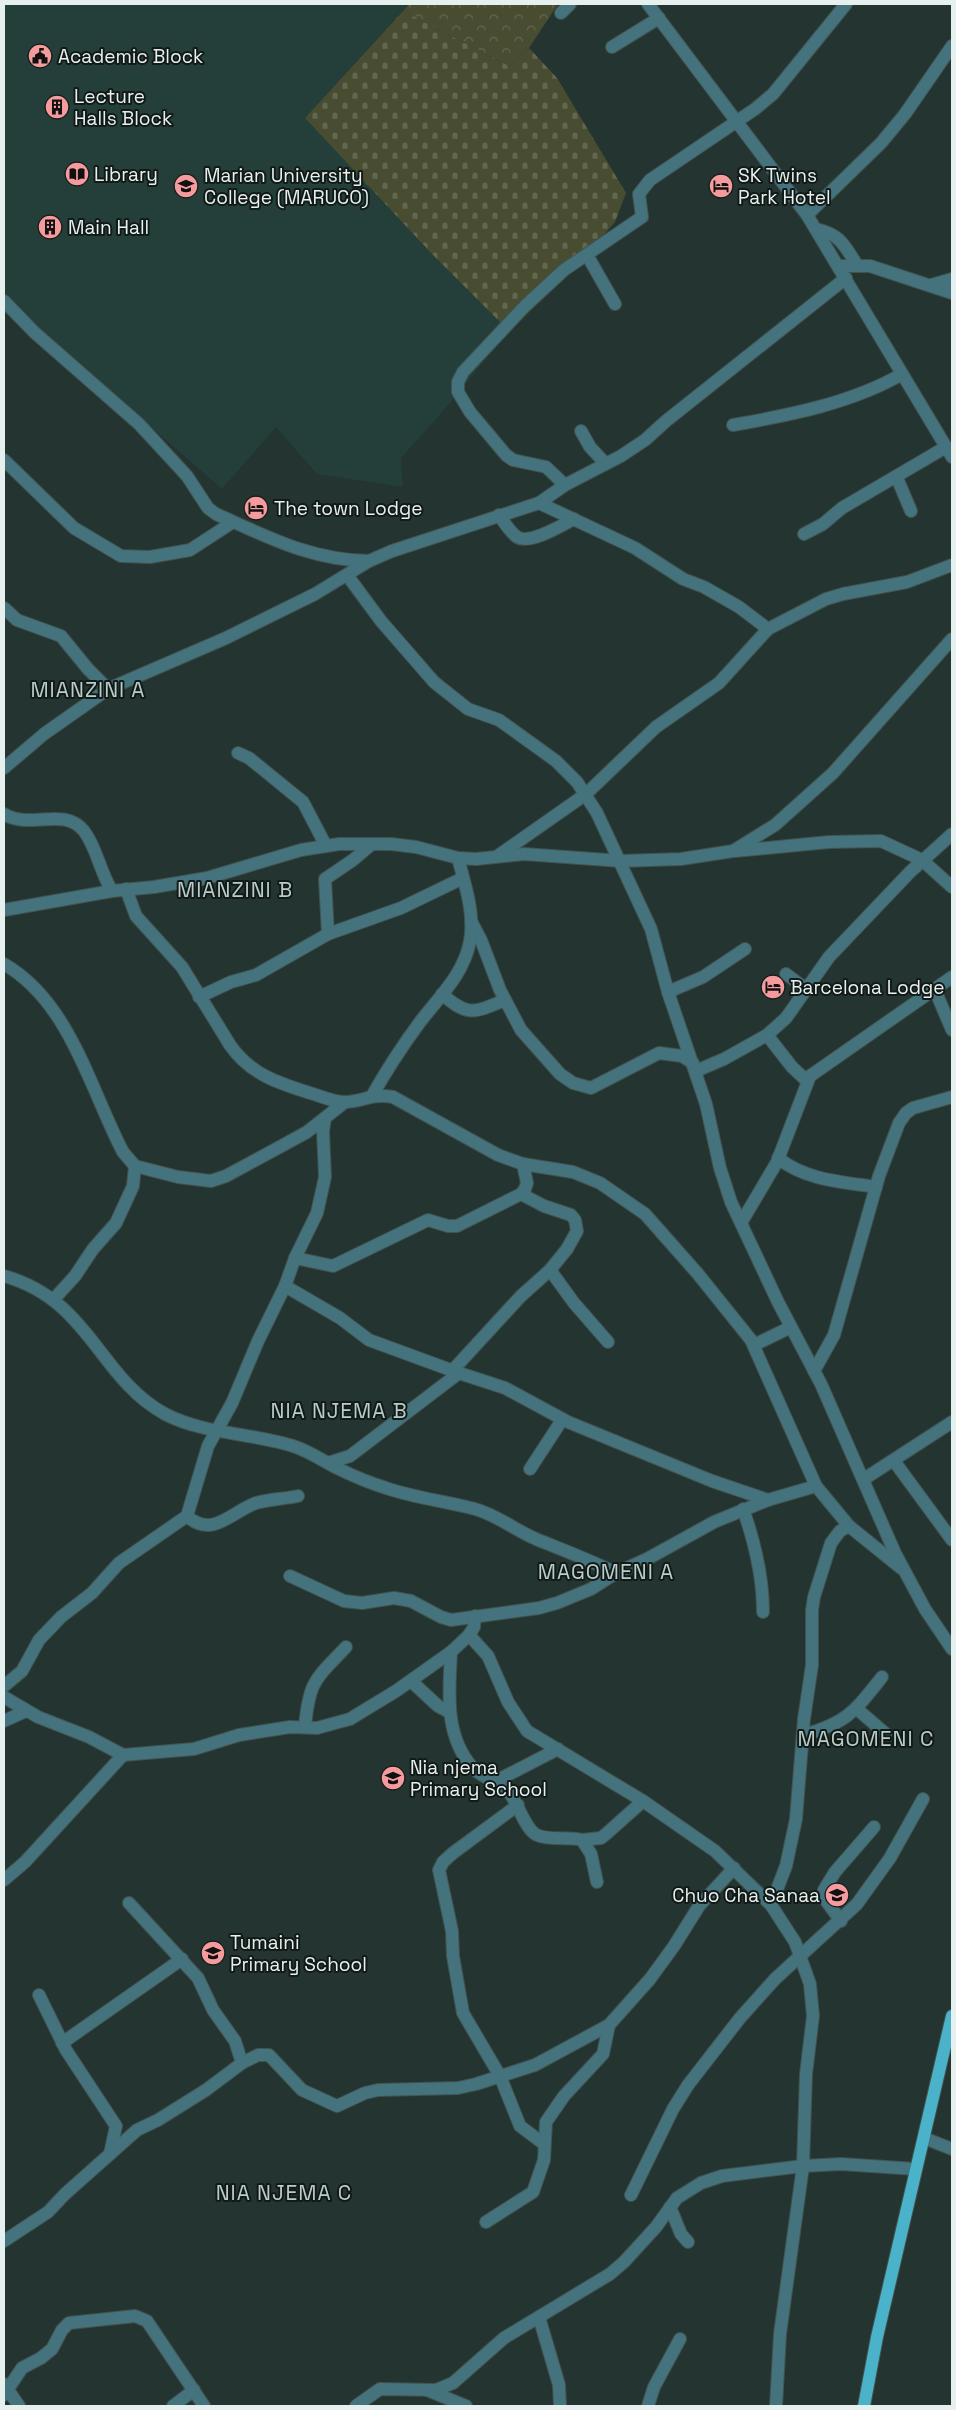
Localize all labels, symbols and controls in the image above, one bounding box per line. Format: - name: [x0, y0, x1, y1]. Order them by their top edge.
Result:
- public building icon: Academic Block: [27, 43, 53, 69]
- place label: Academic Block: [58, 44, 203, 69]
- place label: Lecture Halls Block: [74, 84, 172, 131]
- building icon: Lecture Halls Block: [44, 94, 70, 120]
- library icon: Library: [64, 161, 90, 187]
- place label: Library: [94, 162, 158, 187]
- place label: Marian University College (MARUCO): [204, 163, 369, 210]
- place label: SK Twins Park Hotel: [738, 163, 831, 210]
- school or university icon: Marian University College (MARUCO): [173, 173, 199, 199]
- hotel icon: SK Twins Park Hotel: [708, 173, 734, 199]
- building icon: Main Hall: [37, 214, 63, 240]
- place label: Main Hall: [68, 215, 149, 240]
- hotel icon: The town Lodge: [243, 495, 269, 521]
- place label: The town Lodge: [274, 496, 422, 521]
- district label: MIANZINI A: [30, 676, 146, 703]
- district label: MIANZINI B: [177, 876, 293, 903]
- hotel icon: Barcelona Lodge: [760, 974, 786, 1000]
- place label: Barcelona Lodge: [790, 975, 945, 1000]
- district label: NIA NJEMA B: [270, 1397, 408, 1424]
- district label: MAGOMENI A: [538, 1558, 674, 1585]
- district label: MAGOMENI C: [797, 1725, 935, 1752]
- place label: Nia njema Primary School: [410, 1755, 547, 1802]
- school or university icon: Nia njema Primary School: [380, 1765, 406, 1791]
- school or university icon: Chuo Cha Sanaa: [824, 1882, 850, 1908]
- place label: Chuo Cha Sanaa: [672, 1883, 820, 1908]
- place label: Tumaini Primary School: [230, 1930, 367, 1977]
- school or university icon: Tumaini Primary School: [200, 1940, 226, 1966]
- district label: NIA NJEMA C: [216, 2179, 352, 2206]

